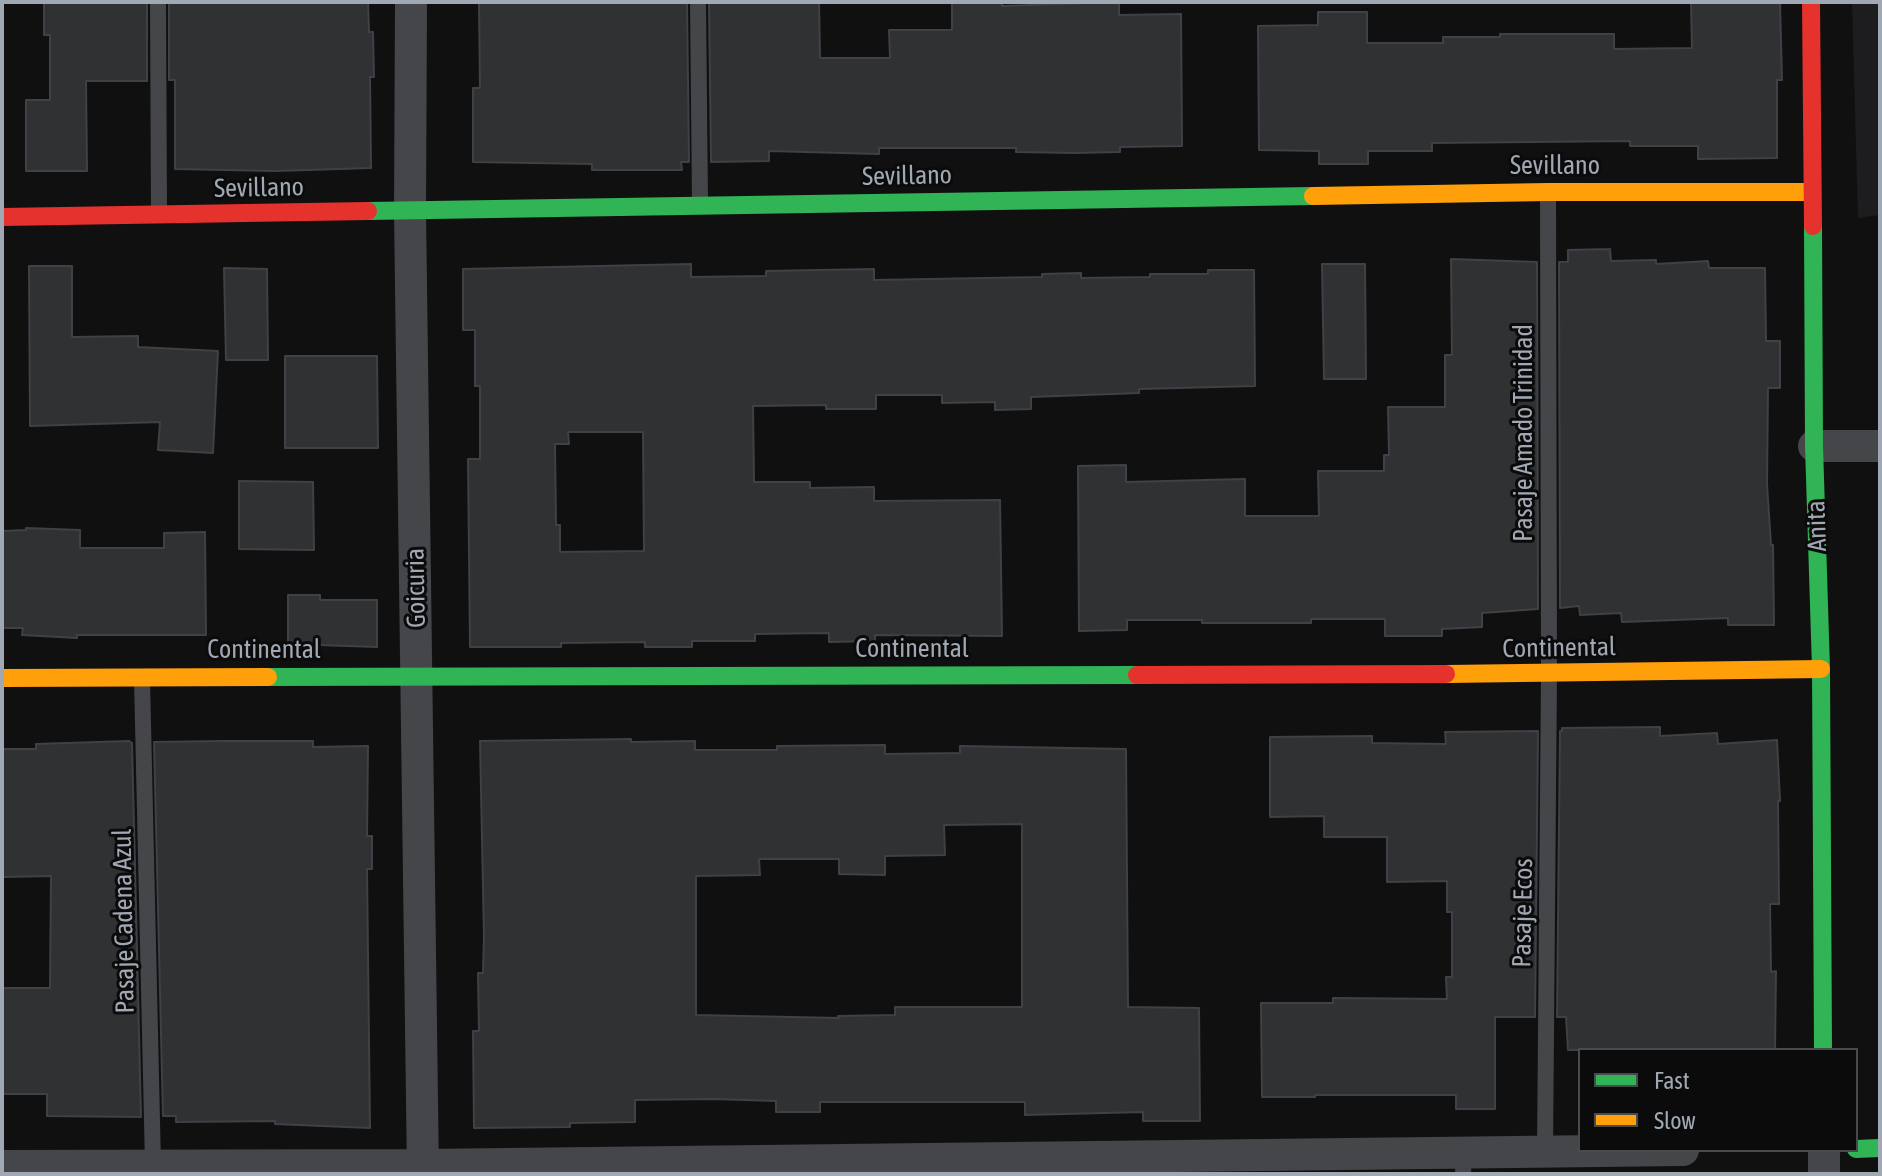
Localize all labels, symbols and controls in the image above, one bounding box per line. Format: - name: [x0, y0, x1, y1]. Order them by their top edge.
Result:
- street label: Sevillano: [1510, 150, 1600, 182]
- street label: Sevillano: [862, 160, 952, 192]
- street label: Sevillano: [214, 172, 304, 204]
- street label: Pasaje Amado Trinidad: [1508, 324, 1540, 542]
- street label: Anita: [1801, 500, 1833, 552]
- street label: Goicuria: [400, 548, 432, 628]
- street label: Continental: [1502, 631, 1616, 665]
- street label: Continental: [855, 633, 969, 665]
- street label: Continental: [207, 634, 321, 666]
- street label: Pasaje Cadena Azul: [107, 828, 141, 1014]
- street label: Pasaje Ecos: [1506, 858, 1540, 968]
- legend: [1578, 1048, 1858, 1152]
- text: Fast: [1654, 1067, 1690, 1094]
- text: Slow: [1654, 1107, 1696, 1134]

